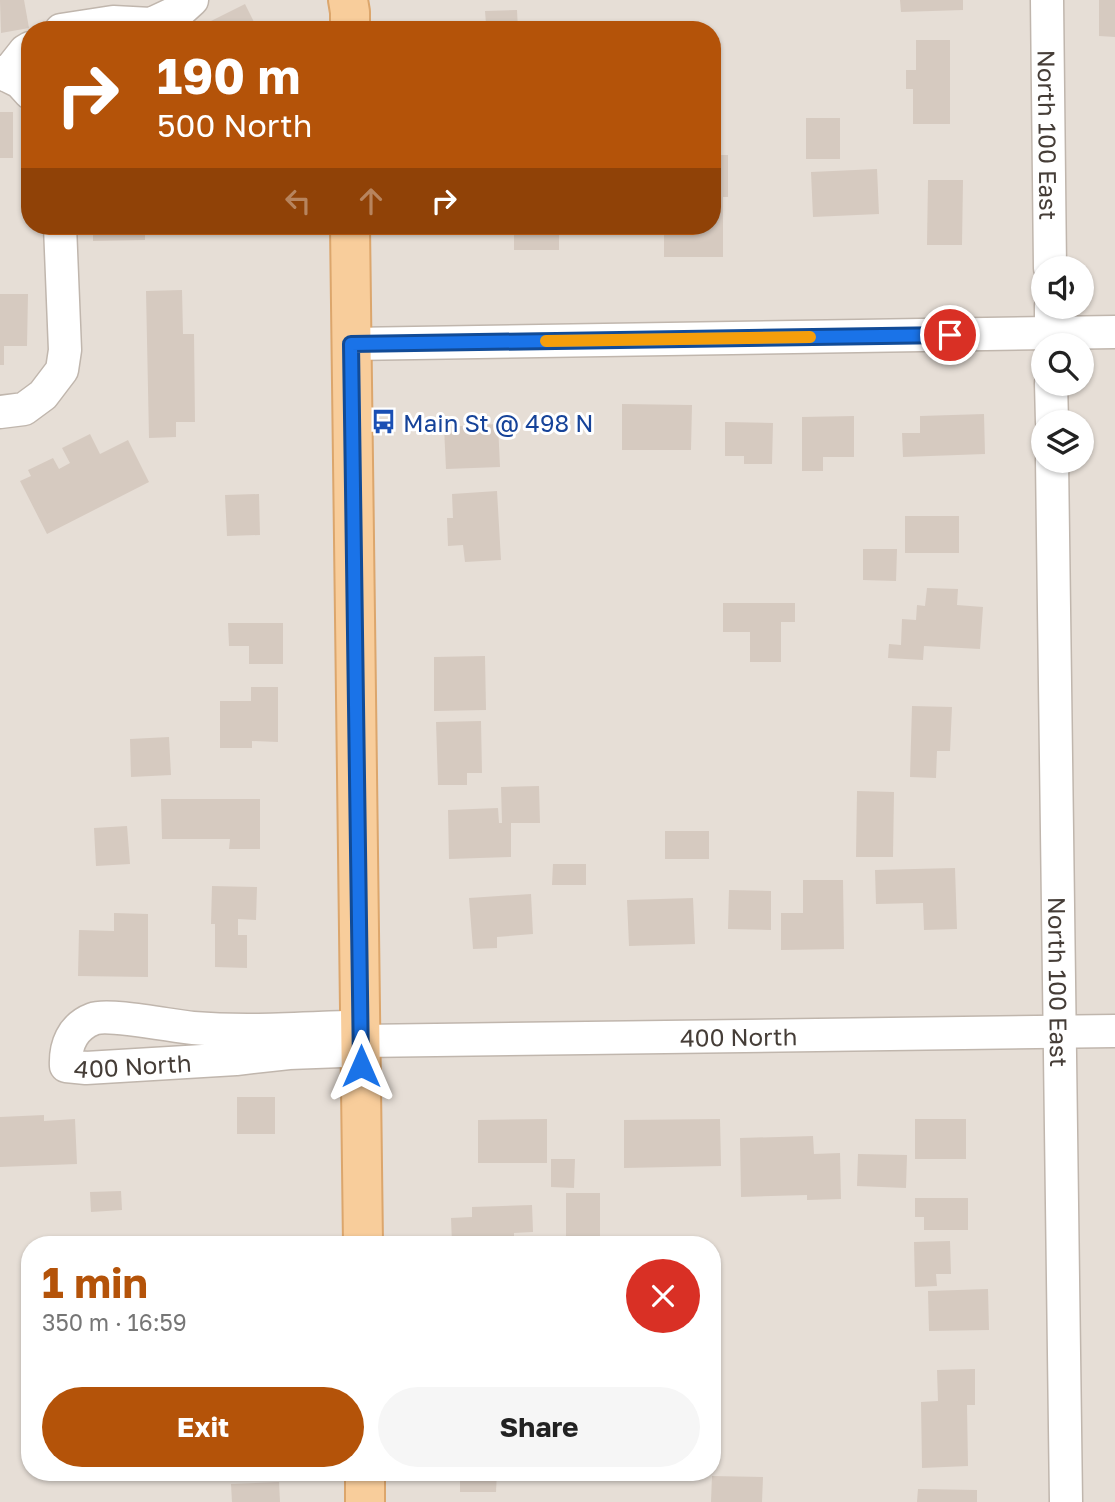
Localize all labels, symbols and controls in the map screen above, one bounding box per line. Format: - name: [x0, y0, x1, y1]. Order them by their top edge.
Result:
- text: 190 m: [157, 46, 300, 105]
- icon: right: [42, 49, 133, 140]
- street label: North 100 East: [1033, 50, 1064, 220]
- text: 500 North: [157, 106, 312, 144]
- icon: left: [279, 182, 317, 220]
- icon: ahead: [352, 182, 390, 220]
- icon: right: [425, 182, 463, 220]
- map controls: [1031, 256, 1094, 473]
- button: sound: [1031, 256, 1094, 319]
- pin: [920, 305, 980, 365]
- icon: arrive: [931, 316, 969, 354]
- button: search: [1031, 333, 1094, 396]
- bus stop icon: Main St @ 498 N: [369, 408, 397, 436]
- place label: Main St @ 498 N: [403, 408, 593, 437]
- button: layers: [1031, 410, 1094, 473]
- street label: North 100 East: [1043, 896, 1075, 1067]
- street label: 400 North: [680, 1021, 798, 1051]
- position arrow: [324, 1029, 398, 1103]
- street label: 400 North: [73, 1047, 192, 1083]
- text: 1 min: [42, 1257, 148, 1307]
- button: close: [626, 1259, 700, 1333]
- text: 350 m · 16:59: [42, 1308, 187, 1336]
- button: Exit: [42, 1387, 364, 1467]
- button: Share: [378, 1387, 700, 1467]

